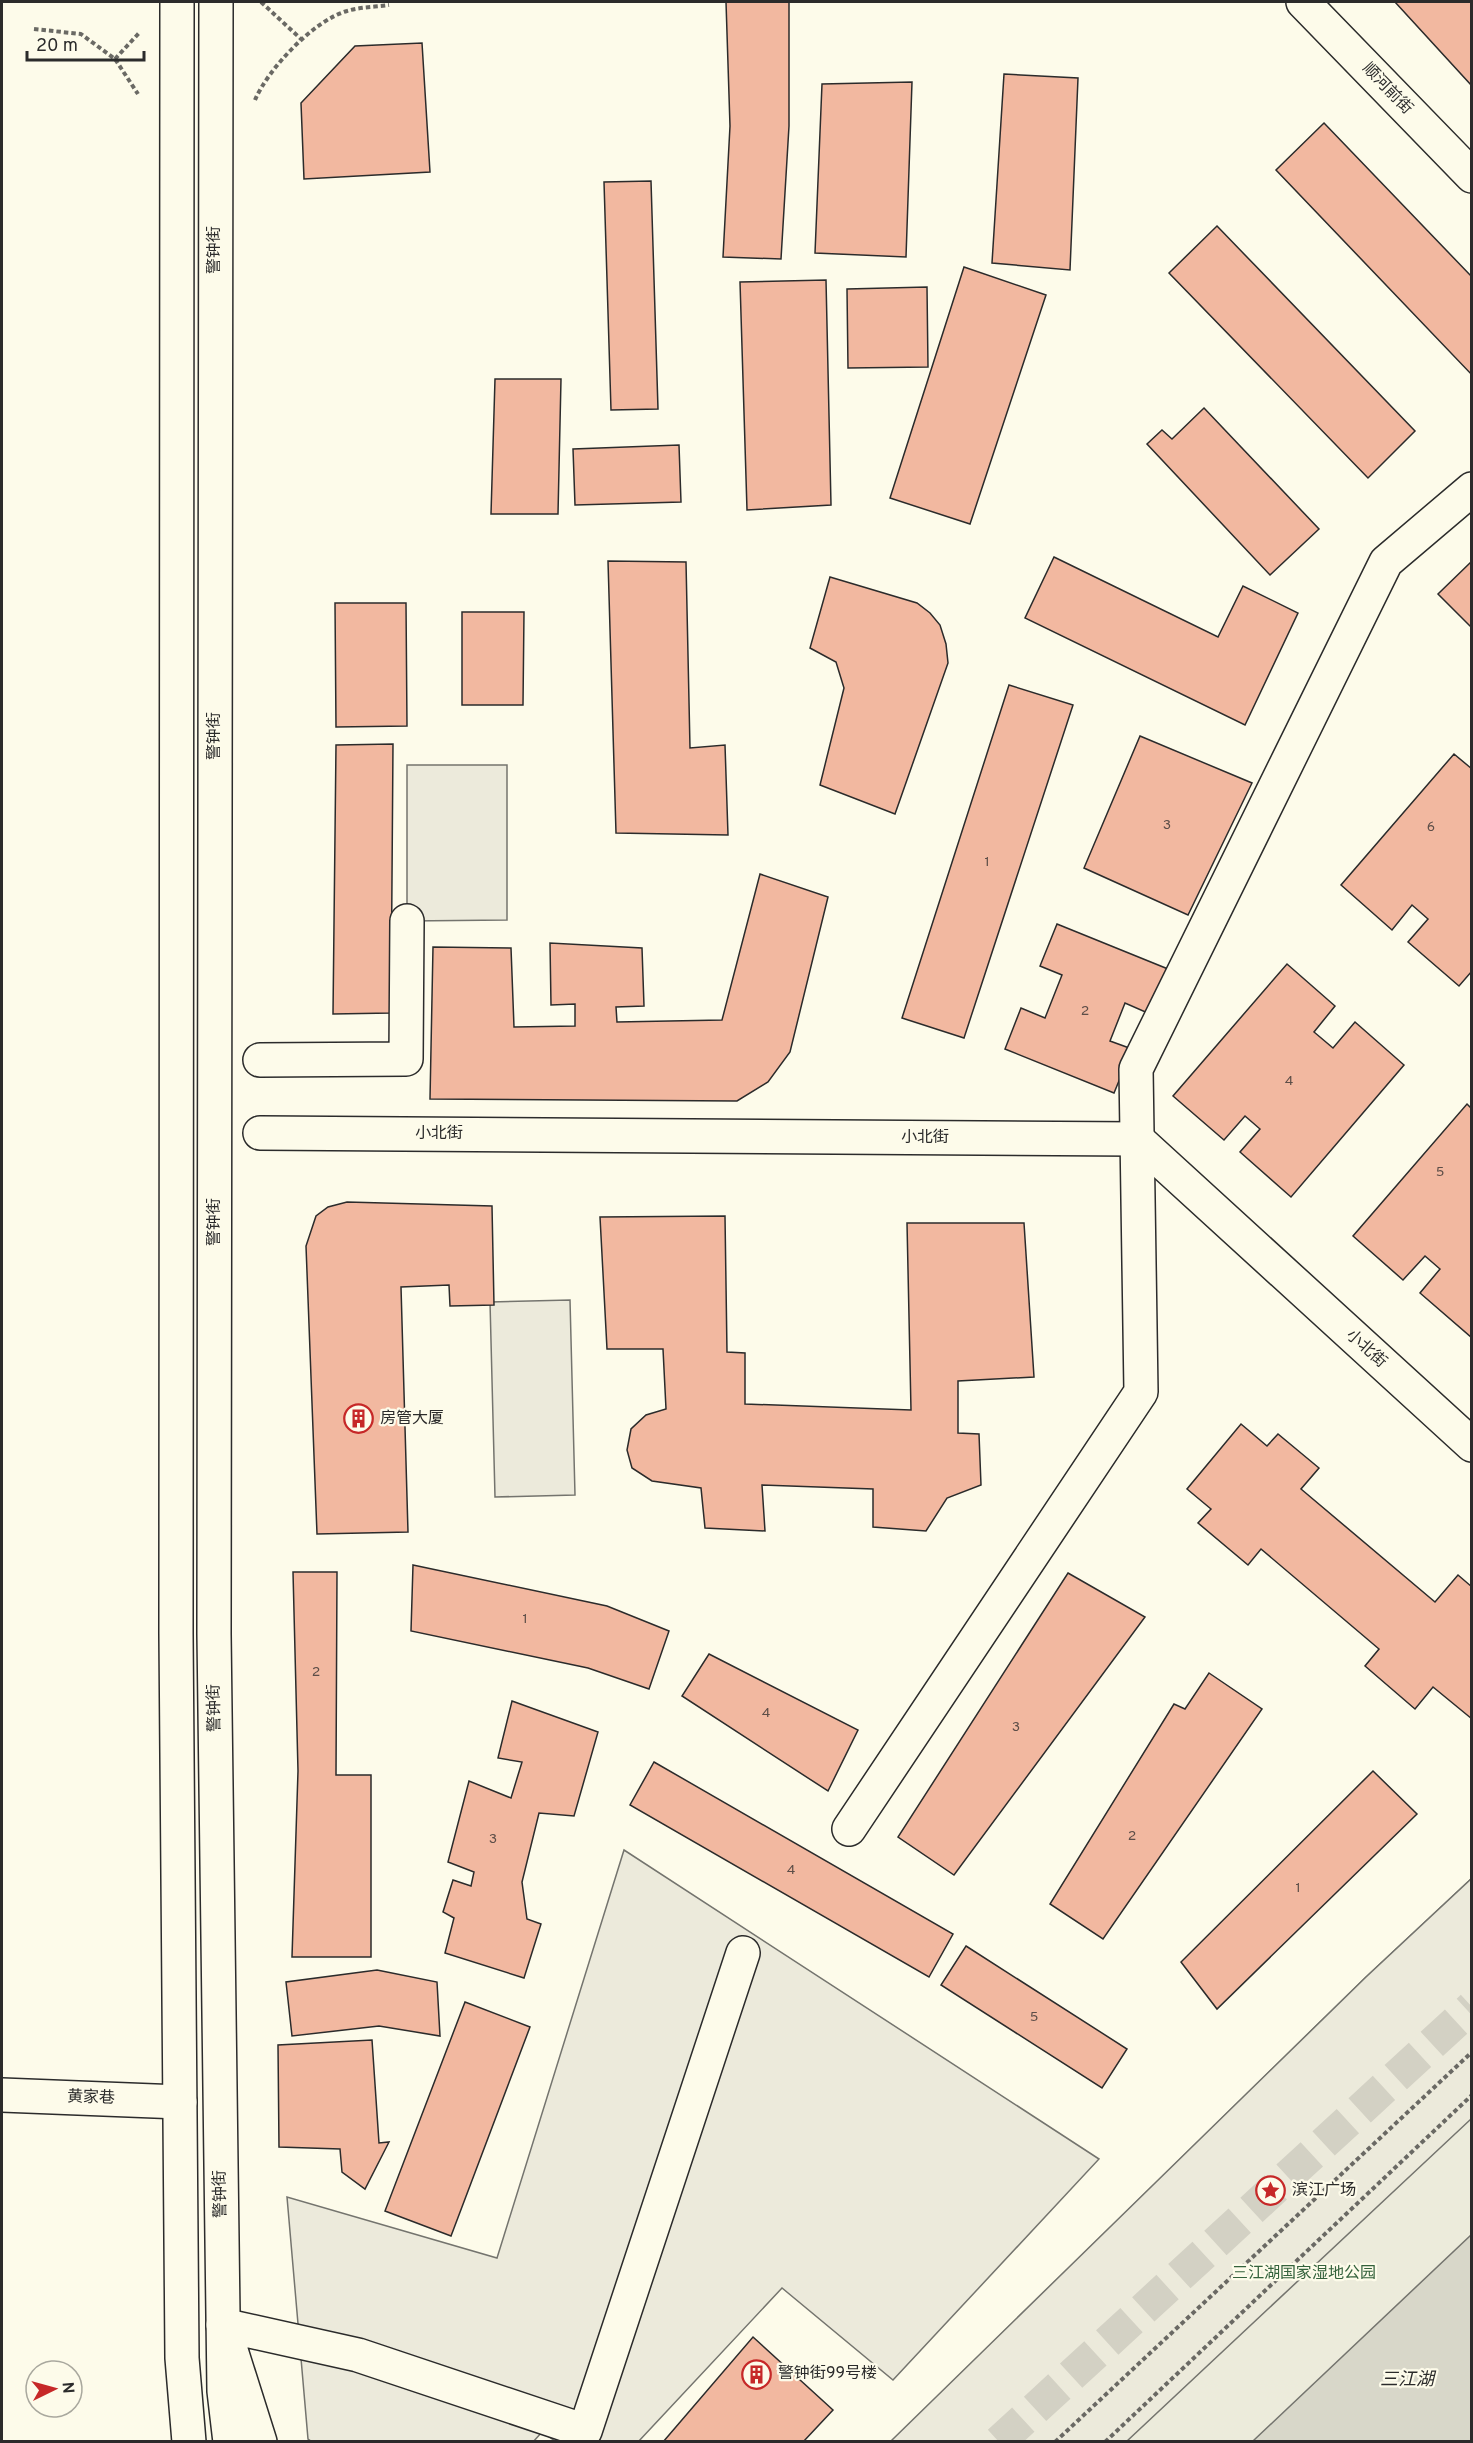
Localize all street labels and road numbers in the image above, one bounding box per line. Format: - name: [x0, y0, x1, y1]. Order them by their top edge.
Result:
- street label: 顺河前街: [1358, 59, 1416, 119]
- street label: 警钟街: [205, 226, 225, 274]
- street label: 警钟街: [205, 712, 225, 760]
- street label: 小北街: [415, 1124, 463, 1144]
- street label: 小北街: [901, 1128, 949, 1148]
- street label: 警钟街: [205, 1198, 225, 1246]
- street label: 小北街: [1341, 1326, 1391, 1372]
- street label: 警钟街: [205, 1684, 225, 1732]
- street label: 黄家巷: [67, 2087, 115, 2109]
- street label: 警钟街: [211, 2170, 231, 2218]

